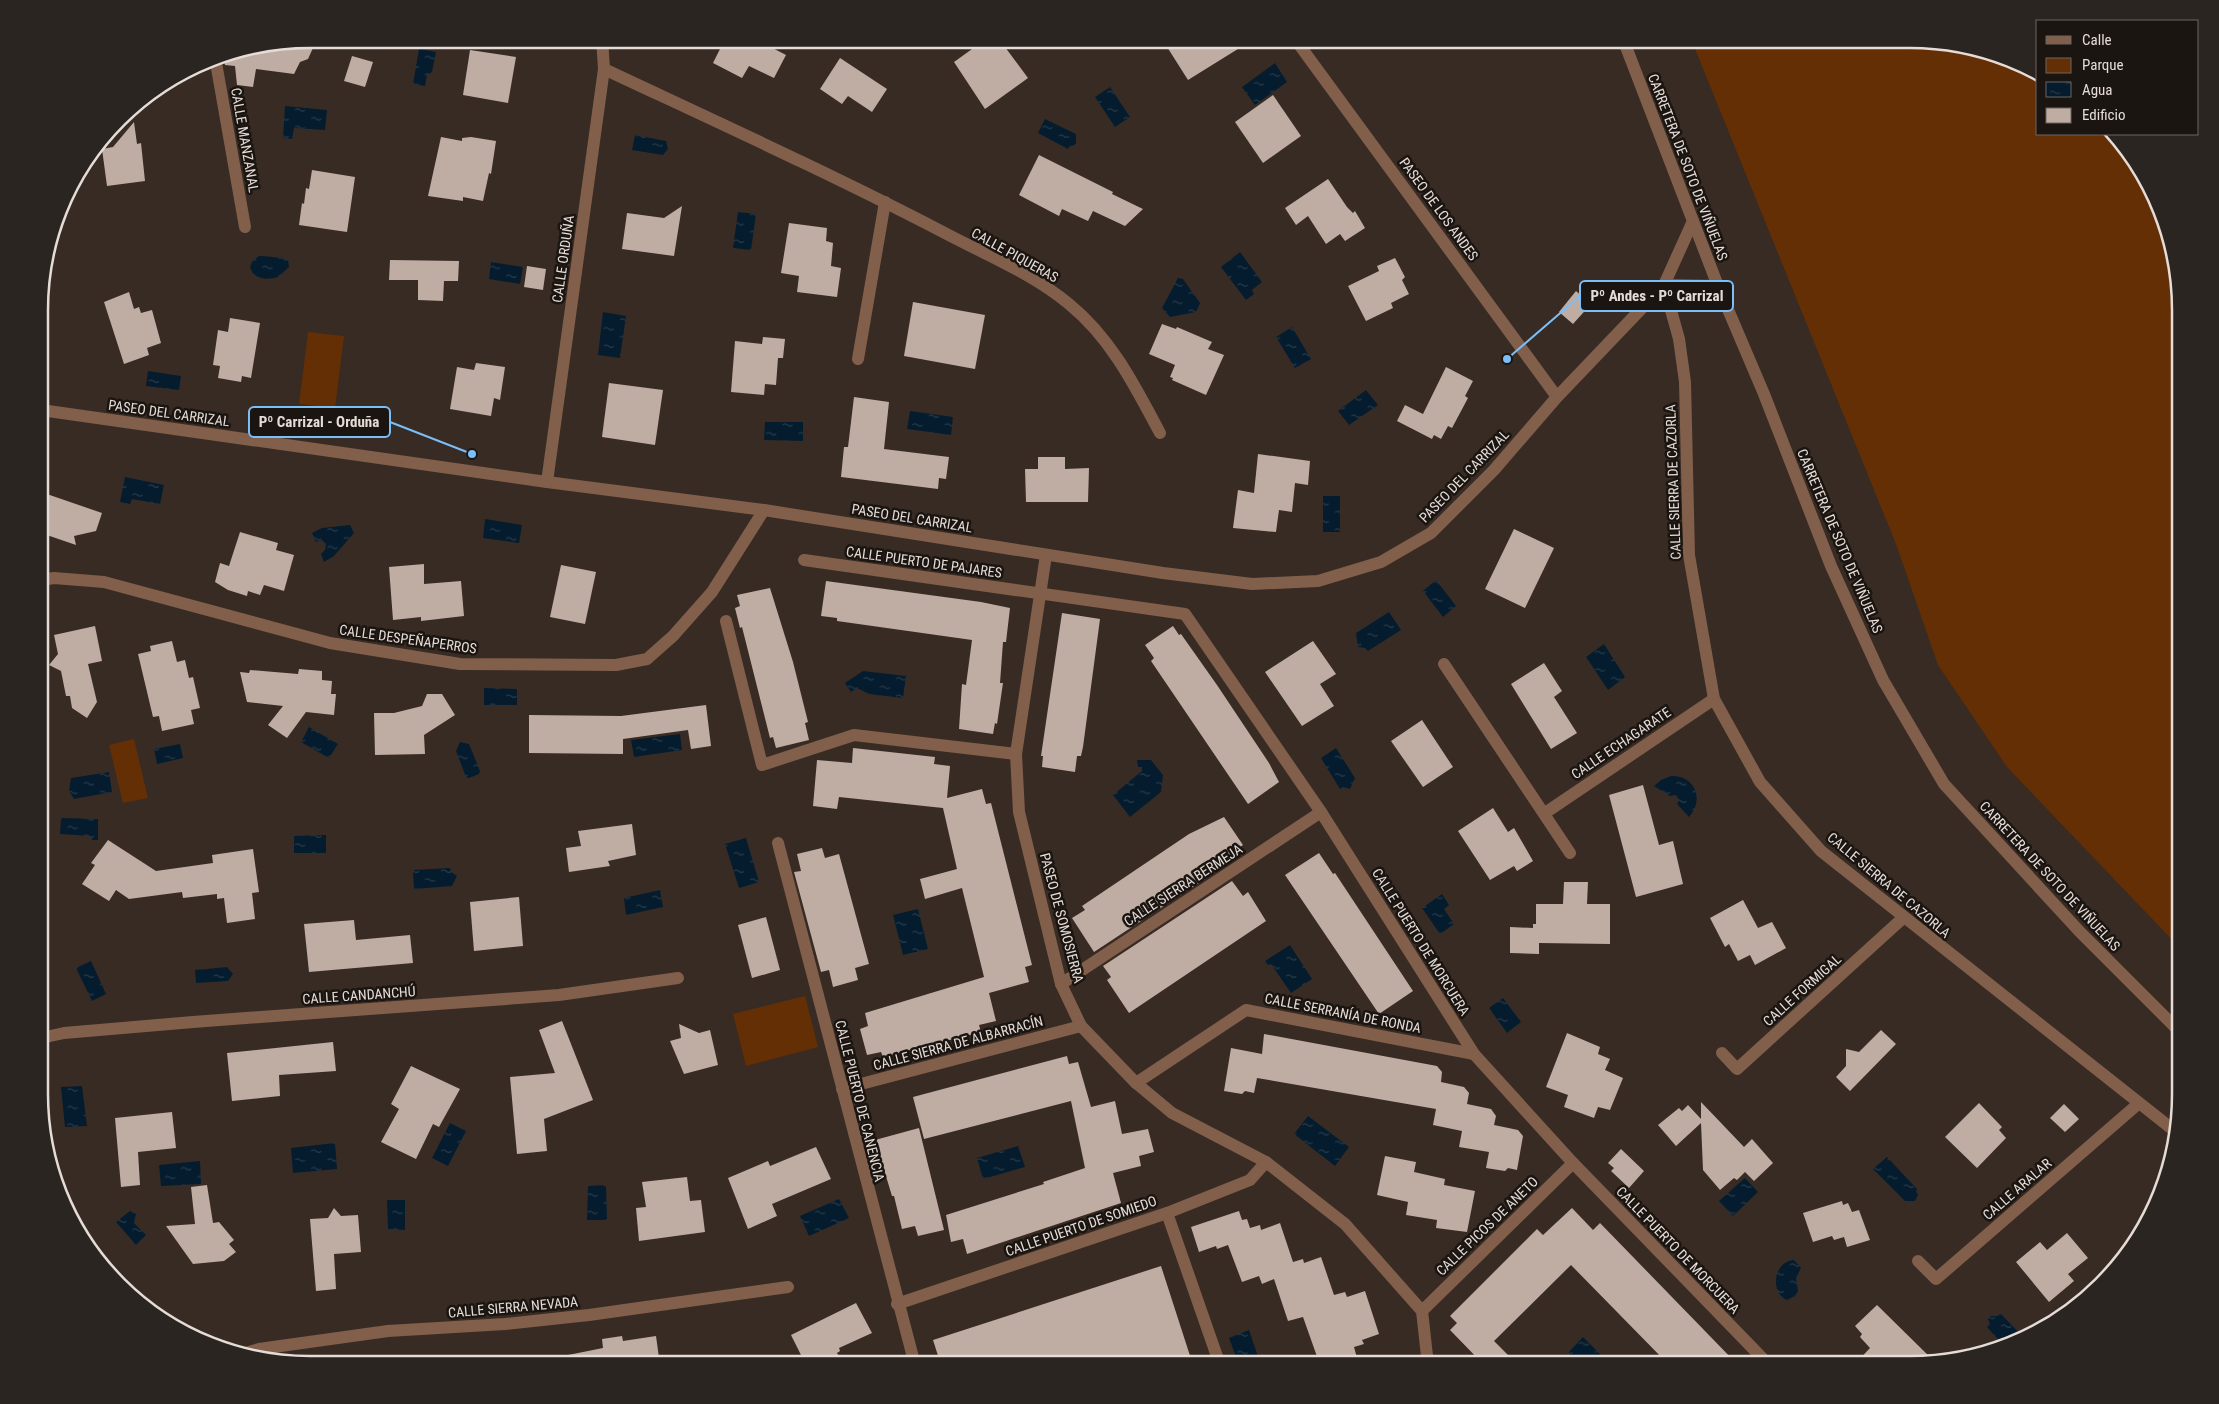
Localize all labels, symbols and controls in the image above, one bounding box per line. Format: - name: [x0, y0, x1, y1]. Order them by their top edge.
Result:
- legend: [2036, 20, 2199, 135]
- text: Calle: [2082, 31, 2112, 49]
- text: Parque: [2082, 56, 2124, 74]
- street label: CARRETERA DE SOTO DE VIÑUELAS: [1645, 71, 1732, 262]
- text: Agua: [2082, 81, 2112, 99]
- street label: CALLE MANZANAL: [228, 86, 262, 194]
- text: Edificio: [2082, 106, 2125, 124]
- street label: PASEO DE LOS ANDES: [1396, 155, 1482, 263]
- street label: CALLE ORDUÑA: [548, 214, 577, 304]
- street label: CALLE PIQUERAS: [969, 225, 1061, 285]
- callout: Pº Andes - Pº Carrizal: [1580, 281, 1733, 311]
- text: Pº Andes - Pº Carrizal: [1591, 287, 1723, 305]
- street label: PASEO DEL CARRIZAL: [107, 397, 231, 429]
- street label: CALLE SIERRA DE CAZORLA: [1662, 404, 1684, 560]
- callout: Pº Carrizal - Orduña: [249, 407, 390, 437]
- text: Pº Carrizal - Orduña: [259, 413, 379, 431]
- street label: PASEO DEL CARRIZAL: [1416, 426, 1512, 525]
- street label: CARRETERA DE SOTO DE VIÑUELAS: [1794, 446, 1887, 635]
- street label: PASEO DEL CARRIZAL: [850, 501, 974, 536]
- street label: CALLE PUERTO DE PAJARES: [845, 543, 1003, 581]
- street label: CALLE DESPEÑAPERROS: [338, 620, 478, 657]
- street label: CALLE ECHAGARATE: [1568, 704, 1674, 782]
- street label: CARRETERA DE SOTO DE VIÑUELAS: [1976, 797, 2124, 954]
- street label: CALLE SIERRA DE CAZORLA: [1824, 829, 1954, 941]
- street label: CALLE SIERRA BERMEJA: [1121, 841, 1245, 929]
- street label: PASEO DE SOMOSIERRA: [1037, 851, 1087, 985]
- street label: CALLE PUERTO DE MORCUERA: [1369, 865, 1473, 1019]
- street label: CALLE FORMIGAL: [1760, 951, 1844, 1029]
- street label: CALLE CANDANCHÚ: [302, 982, 416, 1007]
- street label: CALLE SERRANÍA DE RONDA: [1264, 989, 1423, 1036]
- street label: CALLE SIERRA DE ALBARRACÍN: [871, 1012, 1045, 1073]
- street label: CALLE PUERTO DE CANENCIA: [832, 1019, 888, 1183]
- street label: CALLE ARALAR: [1980, 1155, 2055, 1223]
- street label: CALLE PICOS DE ANETO: [1433, 1173, 1541, 1279]
- street label: CALLE PUERTO DE MORCUERA: [1613, 1183, 1743, 1317]
- street label: CALLE PUERTO DE SOMIEDO: [1003, 1193, 1159, 1259]
- street label: CALLE SIERRA NEVADA: [447, 1293, 579, 1321]

